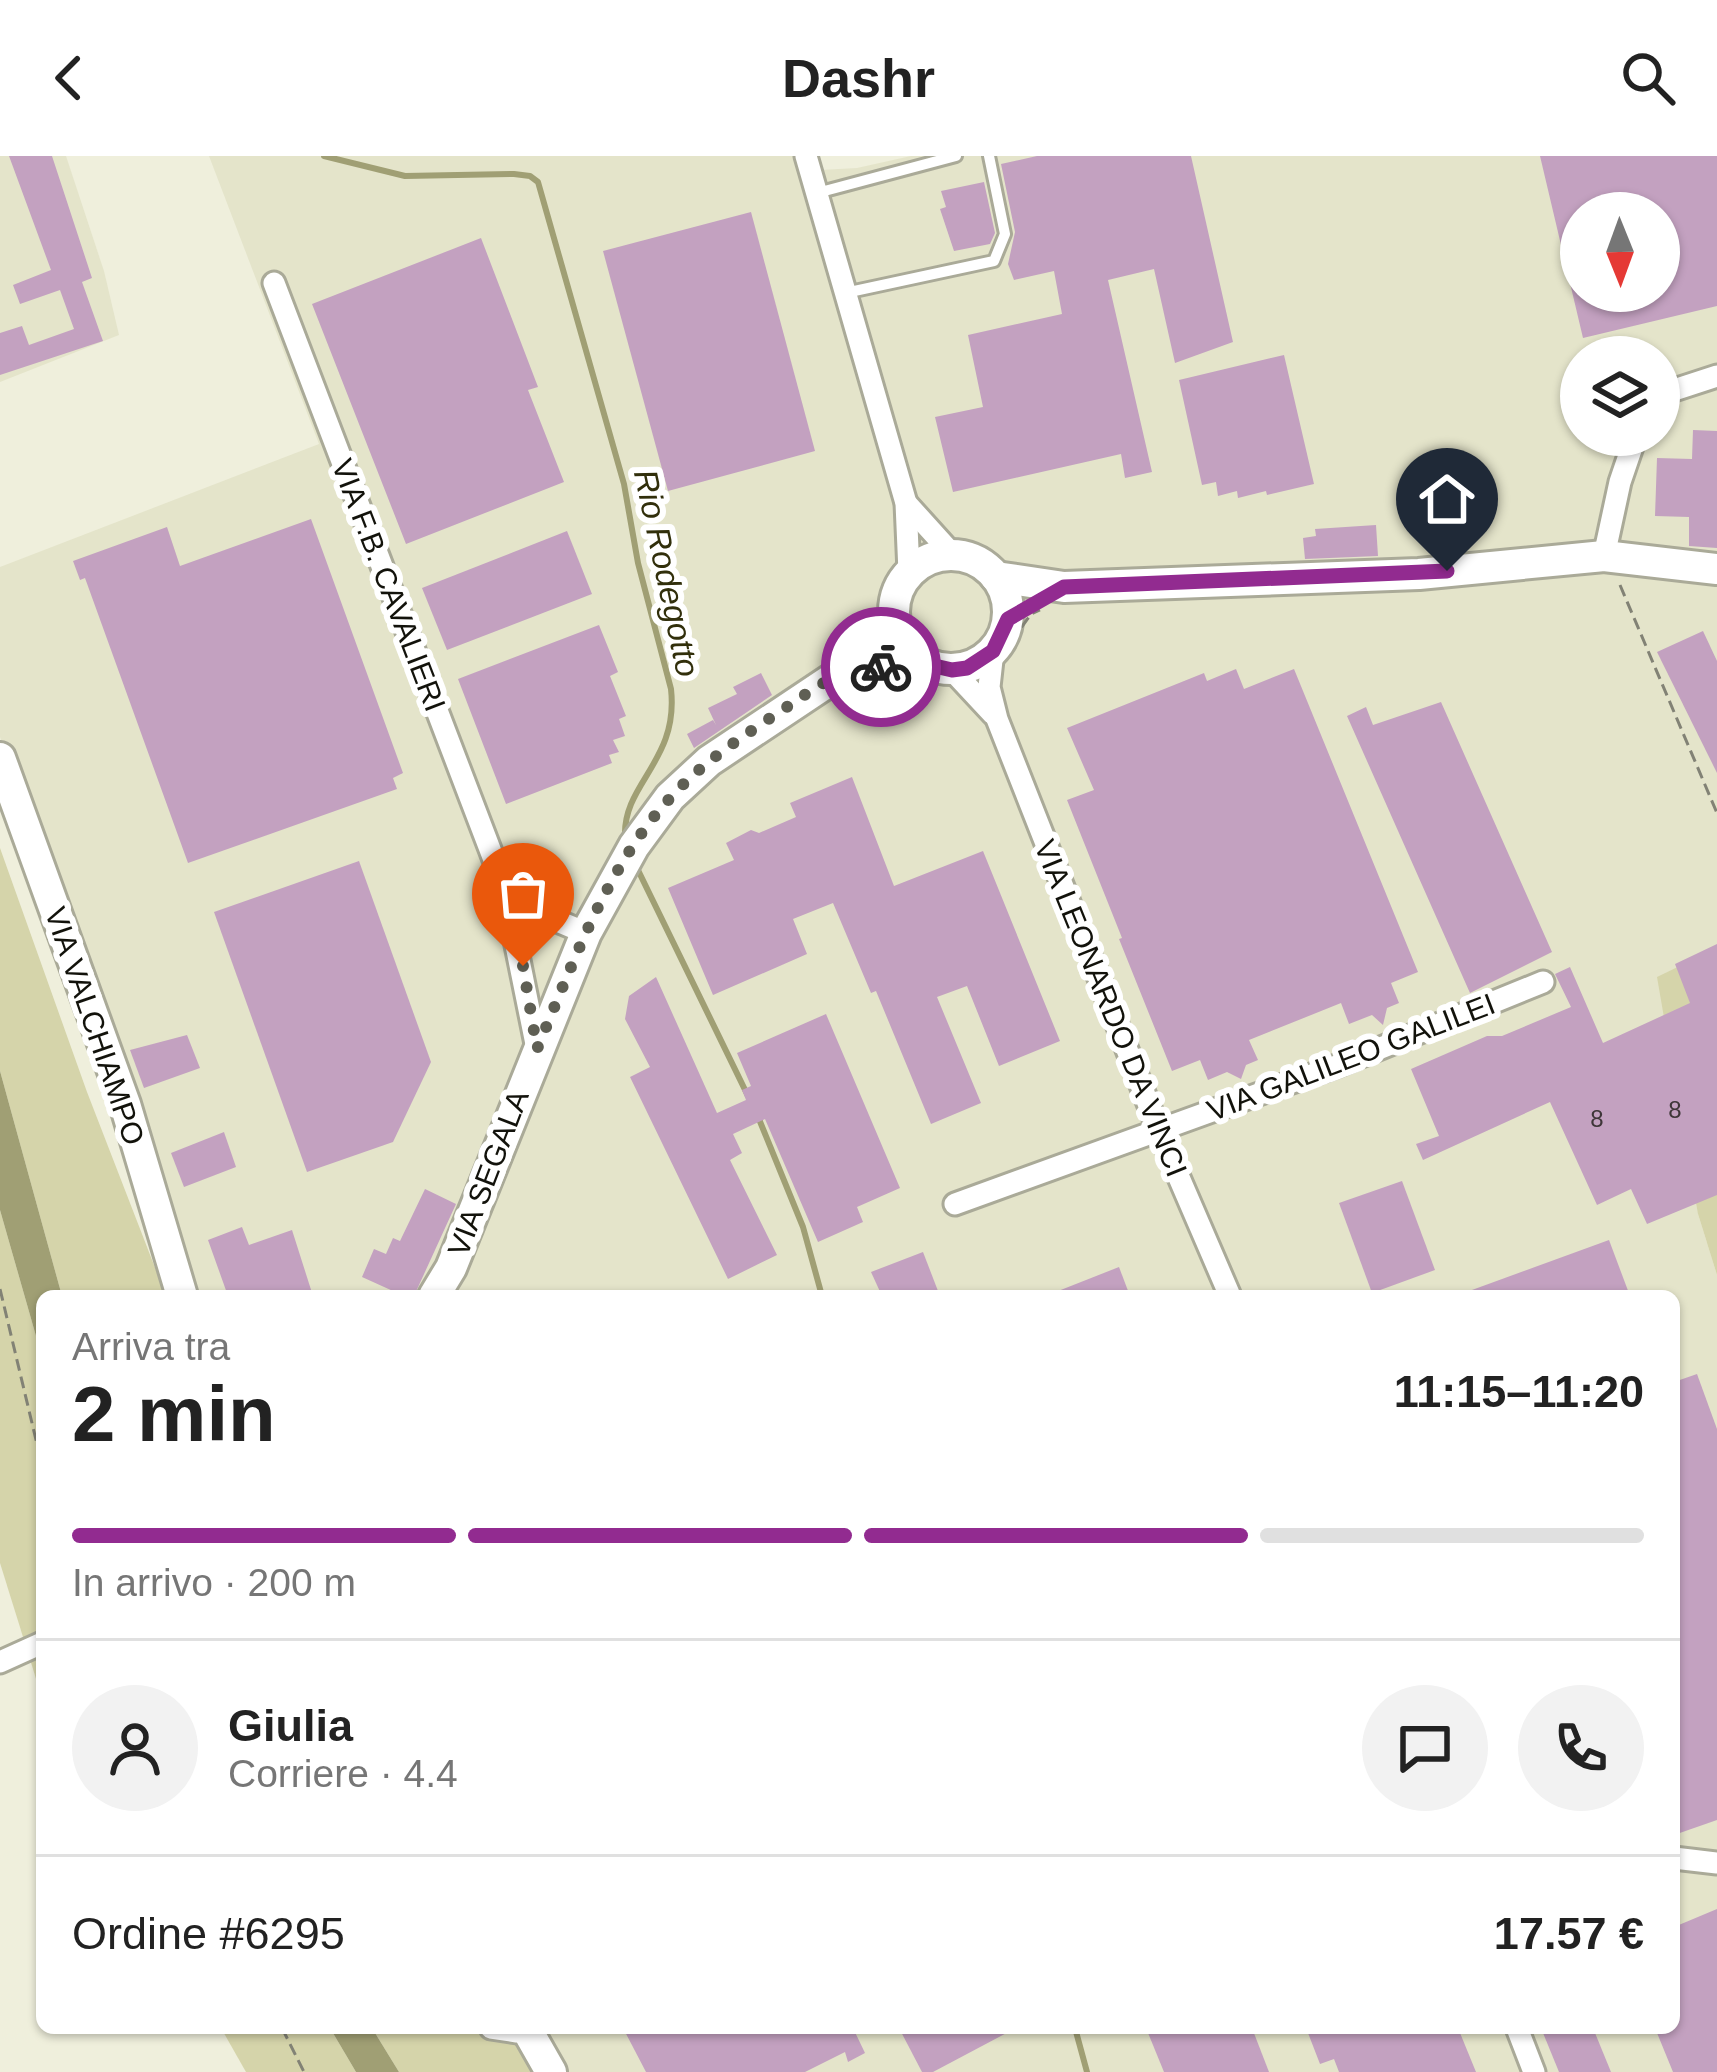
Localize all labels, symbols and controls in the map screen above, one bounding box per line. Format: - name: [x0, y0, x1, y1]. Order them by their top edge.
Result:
- icon: back: [36, 45, 102, 111]
- icon: search: [1615, 45, 1681, 111]
- text: Dashr: [782, 48, 935, 108]
- north arrow: [1560, 192, 1680, 312]
- map controls: [1560, 192, 1680, 456]
- button: layers: [1560, 336, 1680, 456]
- pin: [1396, 448, 1498, 571]
- street label: VIA F.B. CAVALIERI: [326, 454, 452, 716]
- water label: Rio Rodegotto: [627, 466, 707, 680]
- icon: home: [1414, 466, 1480, 532]
- courier: [821, 607, 941, 727]
- icon: bike: [848, 634, 914, 700]
- street label: VIA LEONARDO DA VINCI: [1028, 835, 1194, 1181]
- pin: [472, 843, 574, 966]
- icon: bag: [490, 861, 556, 927]
- street label: VIA VALCHIAMPO: [39, 903, 151, 1149]
- street label: VIA GALILEO GALILEI: [1203, 987, 1499, 1127]
- street label: VIA SEGALA: [441, 1085, 535, 1261]
- house number: 8: [1668, 1096, 1682, 1123]
- house number: 8: [1590, 1105, 1604, 1132]
- text: Arriva tra: [72, 1325, 230, 1368]
- text: 11:15–11:20: [1394, 1366, 1644, 1417]
- text: 2 min: [72, 1370, 276, 1458]
- text: In arrivo · 200 m: [72, 1561, 356, 1604]
- button: person: [72, 1685, 198, 1811]
- button: chat: [1362, 1685, 1488, 1811]
- button: phone: [1518, 1685, 1644, 1811]
- text: Giulia: [228, 1700, 353, 1751]
- text: Corriere · 4.4: [228, 1752, 458, 1795]
- text: Ordine #6295: [72, 1908, 345, 1959]
- text: 17.57 €: [1494, 1908, 1644, 1959]

